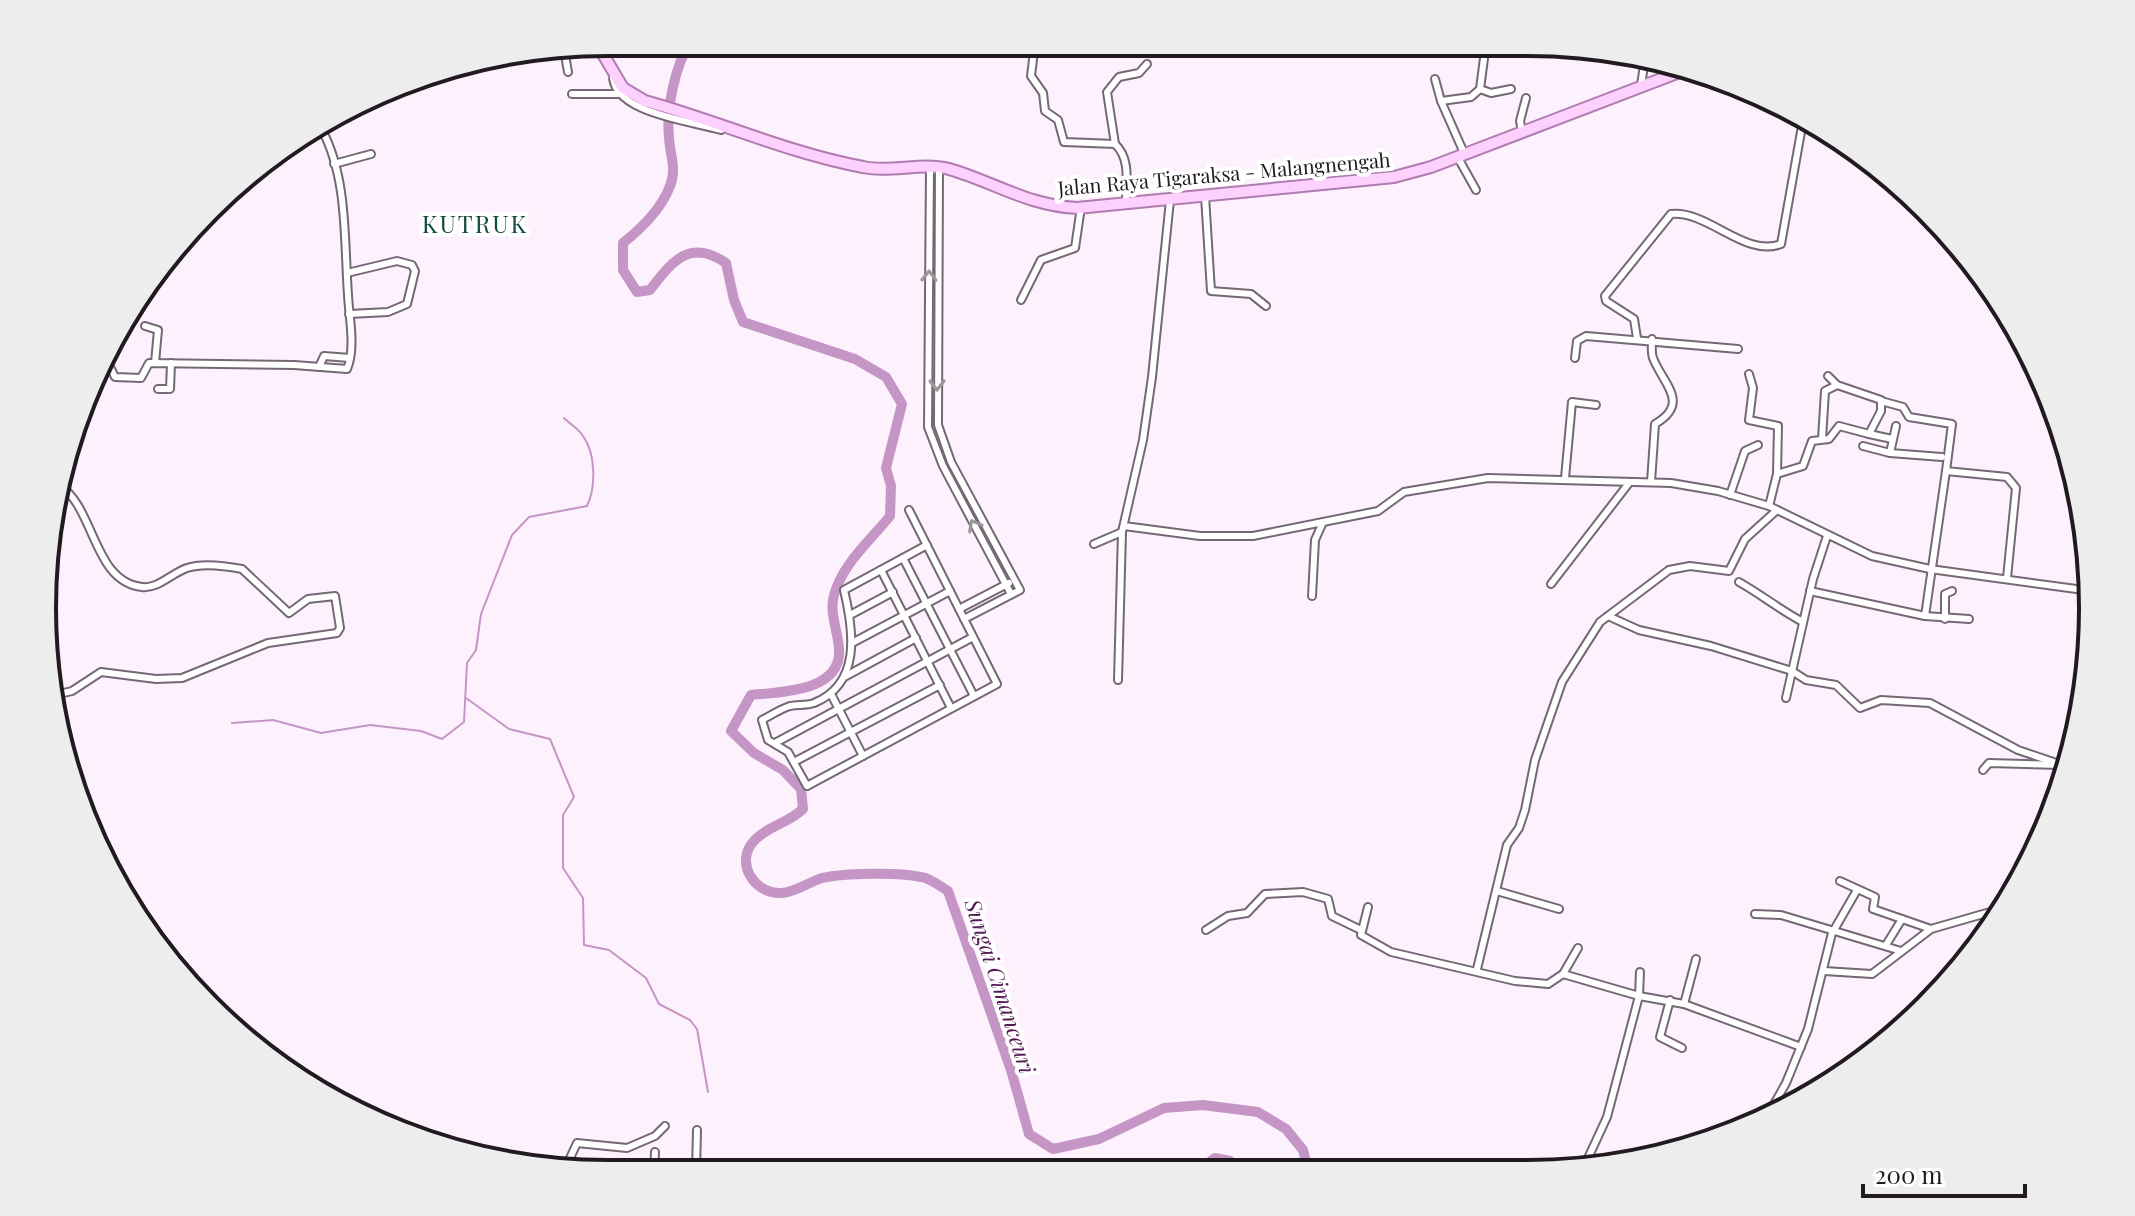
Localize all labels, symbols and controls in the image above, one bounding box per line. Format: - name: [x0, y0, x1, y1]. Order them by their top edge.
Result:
- street label: Jalan Raya Tigaraksa - Malangnengah: [1056, 145, 1392, 201]
- district label: KUTRUK: [422, 207, 528, 239]
- one-way arrow: [920, 269, 938, 282]
- one-way arrow: [928, 379, 946, 392]
- one-way arrow: [969, 519, 984, 534]
- water label: Sungai Cimanceuri: [958, 894, 1043, 1077]
- scale bar: [1863, 1148, 2025, 1198]
- text: 200 m: [1875, 1158, 1943, 1190]

